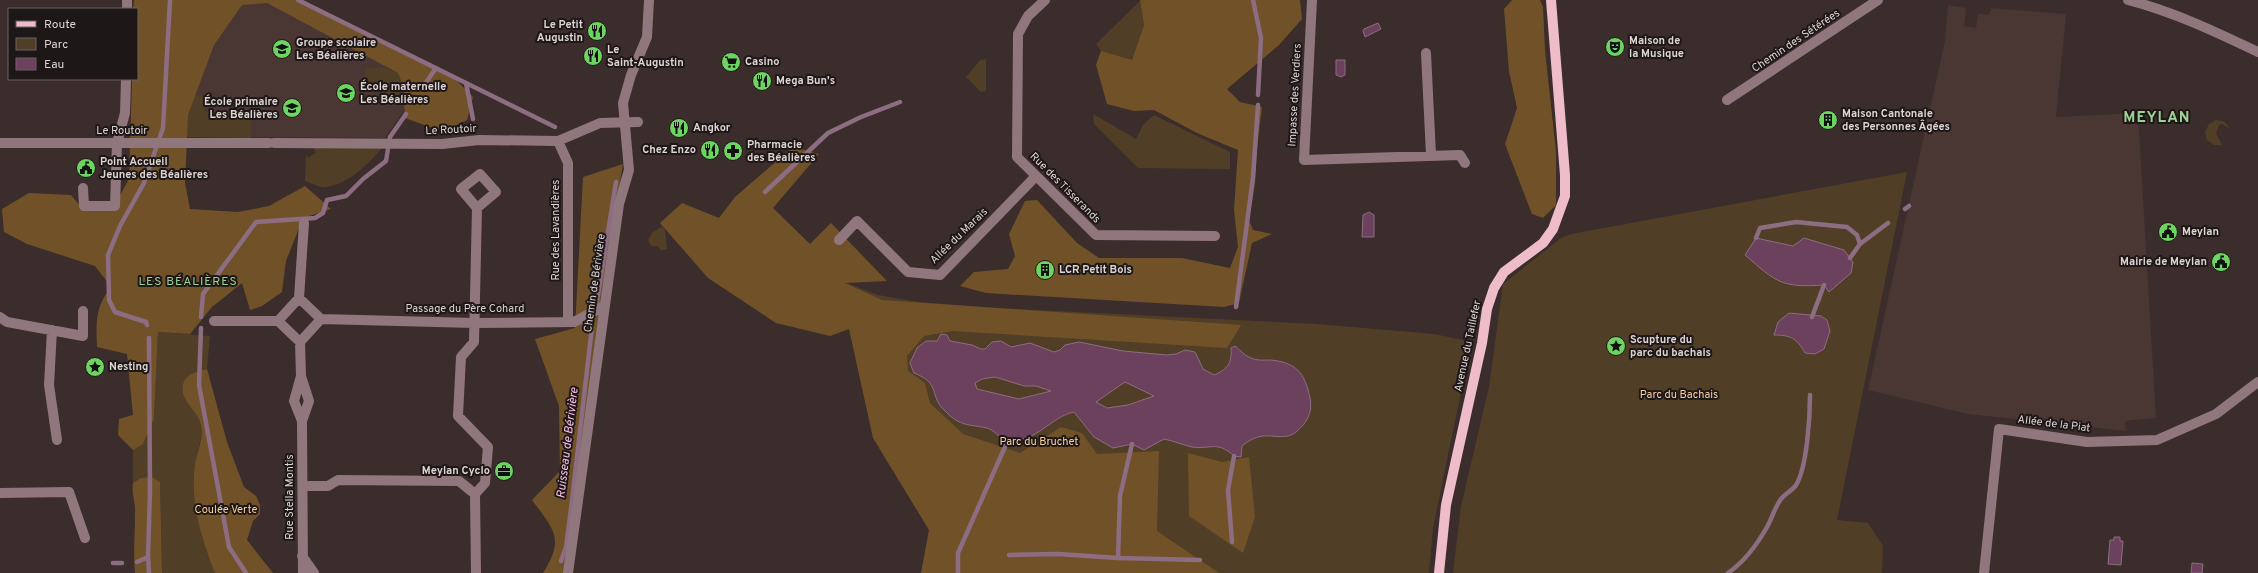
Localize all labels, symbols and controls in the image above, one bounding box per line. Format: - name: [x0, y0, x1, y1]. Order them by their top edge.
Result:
- street label: Chemin des Sétérées: [1749, 6, 1843, 76]
- legend: [8, 8, 138, 80]
- text: Route: [44, 17, 76, 33]
- place label: Le Petit Augustin: [537, 18, 583, 45]
- restaurant icon: Le Petit Augustin: [586, 20, 608, 42]
- place label: Maison de la Musique: [1629, 34, 1684, 61]
- place label: Groupe scolaire Les Béalières: [296, 36, 376, 63]
- theatre icon: Maison de la Musique: [1604, 36, 1626, 58]
- text: Parc: [44, 37, 68, 53]
- school or university icon: Groupe scolaire Les Béalières: [271, 38, 293, 60]
- place label: Le Saint-Augustin: [607, 43, 684, 70]
- street label: Impasse des Verdiers: [1285, 43, 1305, 147]
- restaurant icon: Le Saint-Augustin: [582, 45, 604, 67]
- supermarket icon: Casino: [720, 51, 742, 73]
- place label: Casino: [745, 55, 779, 69]
- text: Eau: [44, 57, 64, 73]
- restaurant icon: Mega Bun's: [751, 70, 773, 92]
- place label: Mega Bun's: [776, 74, 835, 88]
- place label: École maternelle Les Béalières: [360, 79, 446, 107]
- school or university icon: École maternelle Les Béalières: [335, 82, 357, 104]
- place label: École primaire Les Béalières: [204, 94, 278, 122]
- school or university icon: École primaire Les Béalières: [281, 97, 303, 119]
- place label: Maison Cantonale des Personnes Âgées: [1842, 107, 1950, 134]
- building icon: Maison Cantonale des Personnes Âgées: [1817, 109, 1839, 131]
- district label: MEYLAN: [2123, 109, 2191, 128]
- restaurant icon: Angkor: [668, 117, 690, 139]
- place label: Angkor: [693, 121, 731, 135]
- street label: Le Routoir: [425, 122, 478, 138]
- street label: Le Routoir: [96, 124, 148, 138]
- place label: Pharmacie des Béalières: [747, 138, 816, 165]
- restaurant icon: Chez Enzo: [699, 139, 721, 161]
- pharmacy icon: Pharmacie des Béalières: [722, 140, 744, 162]
- place label: Chez Enzo: [642, 143, 696, 157]
- street label: Rue des Tisserands: [1027, 150, 1103, 226]
- place label: Point Accueil Jeunes des Béalières: [100, 155, 208, 182]
- public building icon: Point Accueil Jeunes des Béalières: [75, 157, 97, 179]
- street label: Rue des Lavandières: [549, 179, 563, 281]
- street label: Allée du Marais: [927, 205, 991, 267]
- public building icon: Meylan: [2157, 221, 2179, 243]
- place label: Meylan: [2182, 225, 2219, 239]
- street label: Chemin de Bérivière: [581, 233, 609, 333]
- public building icon: Mairie de Meylan: [2210, 251, 2232, 273]
- place label: Mairie de Meylan: [2120, 255, 2207, 269]
- building icon: LCR Petit Bois: [1034, 259, 1056, 281]
- place label: LCR Petit Bois: [1059, 263, 1132, 277]
- district label: LES BÉALIÈRES: [138, 274, 238, 290]
- street label: Avenue du Taillefer: [1451, 298, 1485, 393]
- street label: Passage du Père Cohard: [406, 302, 524, 316]
- place label: Scupture du parc du bachais: [1630, 333, 1711, 360]
- place icon: Scupture du parc du bachais: [1605, 335, 1627, 357]
- place icon: Nesting: [84, 356, 106, 378]
- place label: Nesting: [109, 360, 148, 374]
- water label: Ruisseau de Bérivière: [553, 386, 583, 499]
- park label: Parc du Bachais: [1640, 388, 1718, 402]
- street label: Allée de la Piat: [2017, 413, 2091, 435]
- park label: Parc du Bruchet: [999, 435, 1079, 449]
- street label: Rue Stella Montis: [283, 454, 297, 540]
- office icon: Meylan Cyclo: [493, 460, 515, 482]
- place label: Meylan Cyclo: [422, 464, 490, 478]
- park label: Coulée Verte: [195, 503, 258, 517]

